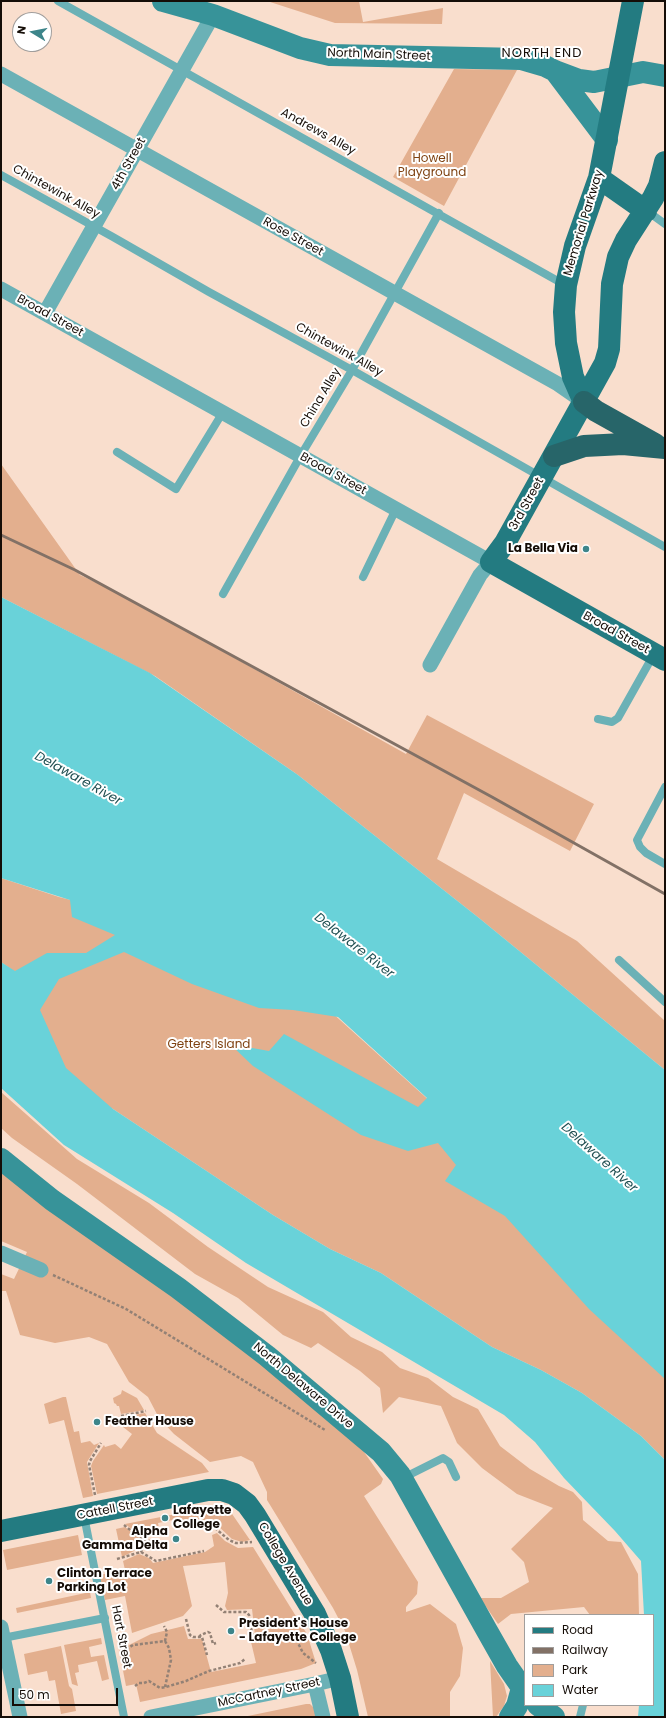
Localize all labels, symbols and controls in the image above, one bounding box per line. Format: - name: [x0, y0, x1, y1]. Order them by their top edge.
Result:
- north arrow: [12, 12, 52, 52]
- text: N: [13, 25, 30, 36]
- street label: North Main Street: [327, 46, 431, 64]
- district label: NORTH END: [502, 46, 582, 62]
- street label: Andrews Alley: [278, 106, 358, 158]
- street label: 4th Street: [109, 135, 149, 193]
- park label: Howell Playground: [398, 152, 466, 180]
- street label: Chintewink Alley: [10, 162, 102, 222]
- street label: Memorial Parkway: [561, 168, 607, 278]
- street label: Rose Street: [260, 214, 326, 260]
- street label: Broad Street: [14, 292, 86, 340]
- street label: Chintewink Alley: [293, 320, 385, 380]
- street label: China Alley: [298, 366, 344, 430]
- street label: Broad Street: [297, 450, 369, 498]
- street label: 3rd Street: [507, 475, 547, 533]
- place label: La Bella Via: [508, 542, 578, 556]
- marker: La Bella Via: [581, 544, 591, 554]
- street label: Broad Street: [580, 609, 652, 657]
- water label: Delaware River: [32, 749, 124, 809]
- water label: Delaware River: [311, 910, 397, 982]
- park label: Getters Island: [168, 1038, 250, 1052]
- water label: Delaware River: [558, 1120, 640, 1196]
- street label: North Delaware Drive: [250, 1340, 356, 1432]
- place label: Feather House: [105, 1415, 194, 1429]
- marker: Feather House: [92, 1417, 102, 1427]
- street label: Cattell Street: [75, 1495, 155, 1523]
- place label: Lafayette College: [173, 1504, 231, 1532]
- marker: Lafayette College: [160, 1513, 170, 1523]
- street label: College Avenue: [255, 1520, 315, 1608]
- place label: Alpha Gamma Delta: [82, 1525, 168, 1553]
- marker: Alpha Gamma Delta: [171, 1534, 181, 1544]
- place label: Clinton Terrace Parking Lot: [57, 1567, 152, 1595]
- marker: Clinton Terrace Parking Lot: [44, 1576, 54, 1586]
- street label: Hart Street: [108, 1604, 134, 1670]
- legend: [524, 1614, 654, 1706]
- place label: President's House - Lafayette College: [239, 1617, 356, 1645]
- text: Road: [562, 1621, 593, 1638]
- marker: President's House - Lafayette College: [226, 1626, 236, 1636]
- text: Railway: [562, 1641, 608, 1658]
- text: Park: [562, 1661, 588, 1678]
- street label: McCartney Street: [217, 1675, 321, 1711]
- scale bar: [14, 1680, 120, 1706]
- text: Water: [562, 1681, 598, 1698]
- text: 50 m: [19, 1686, 50, 1703]

